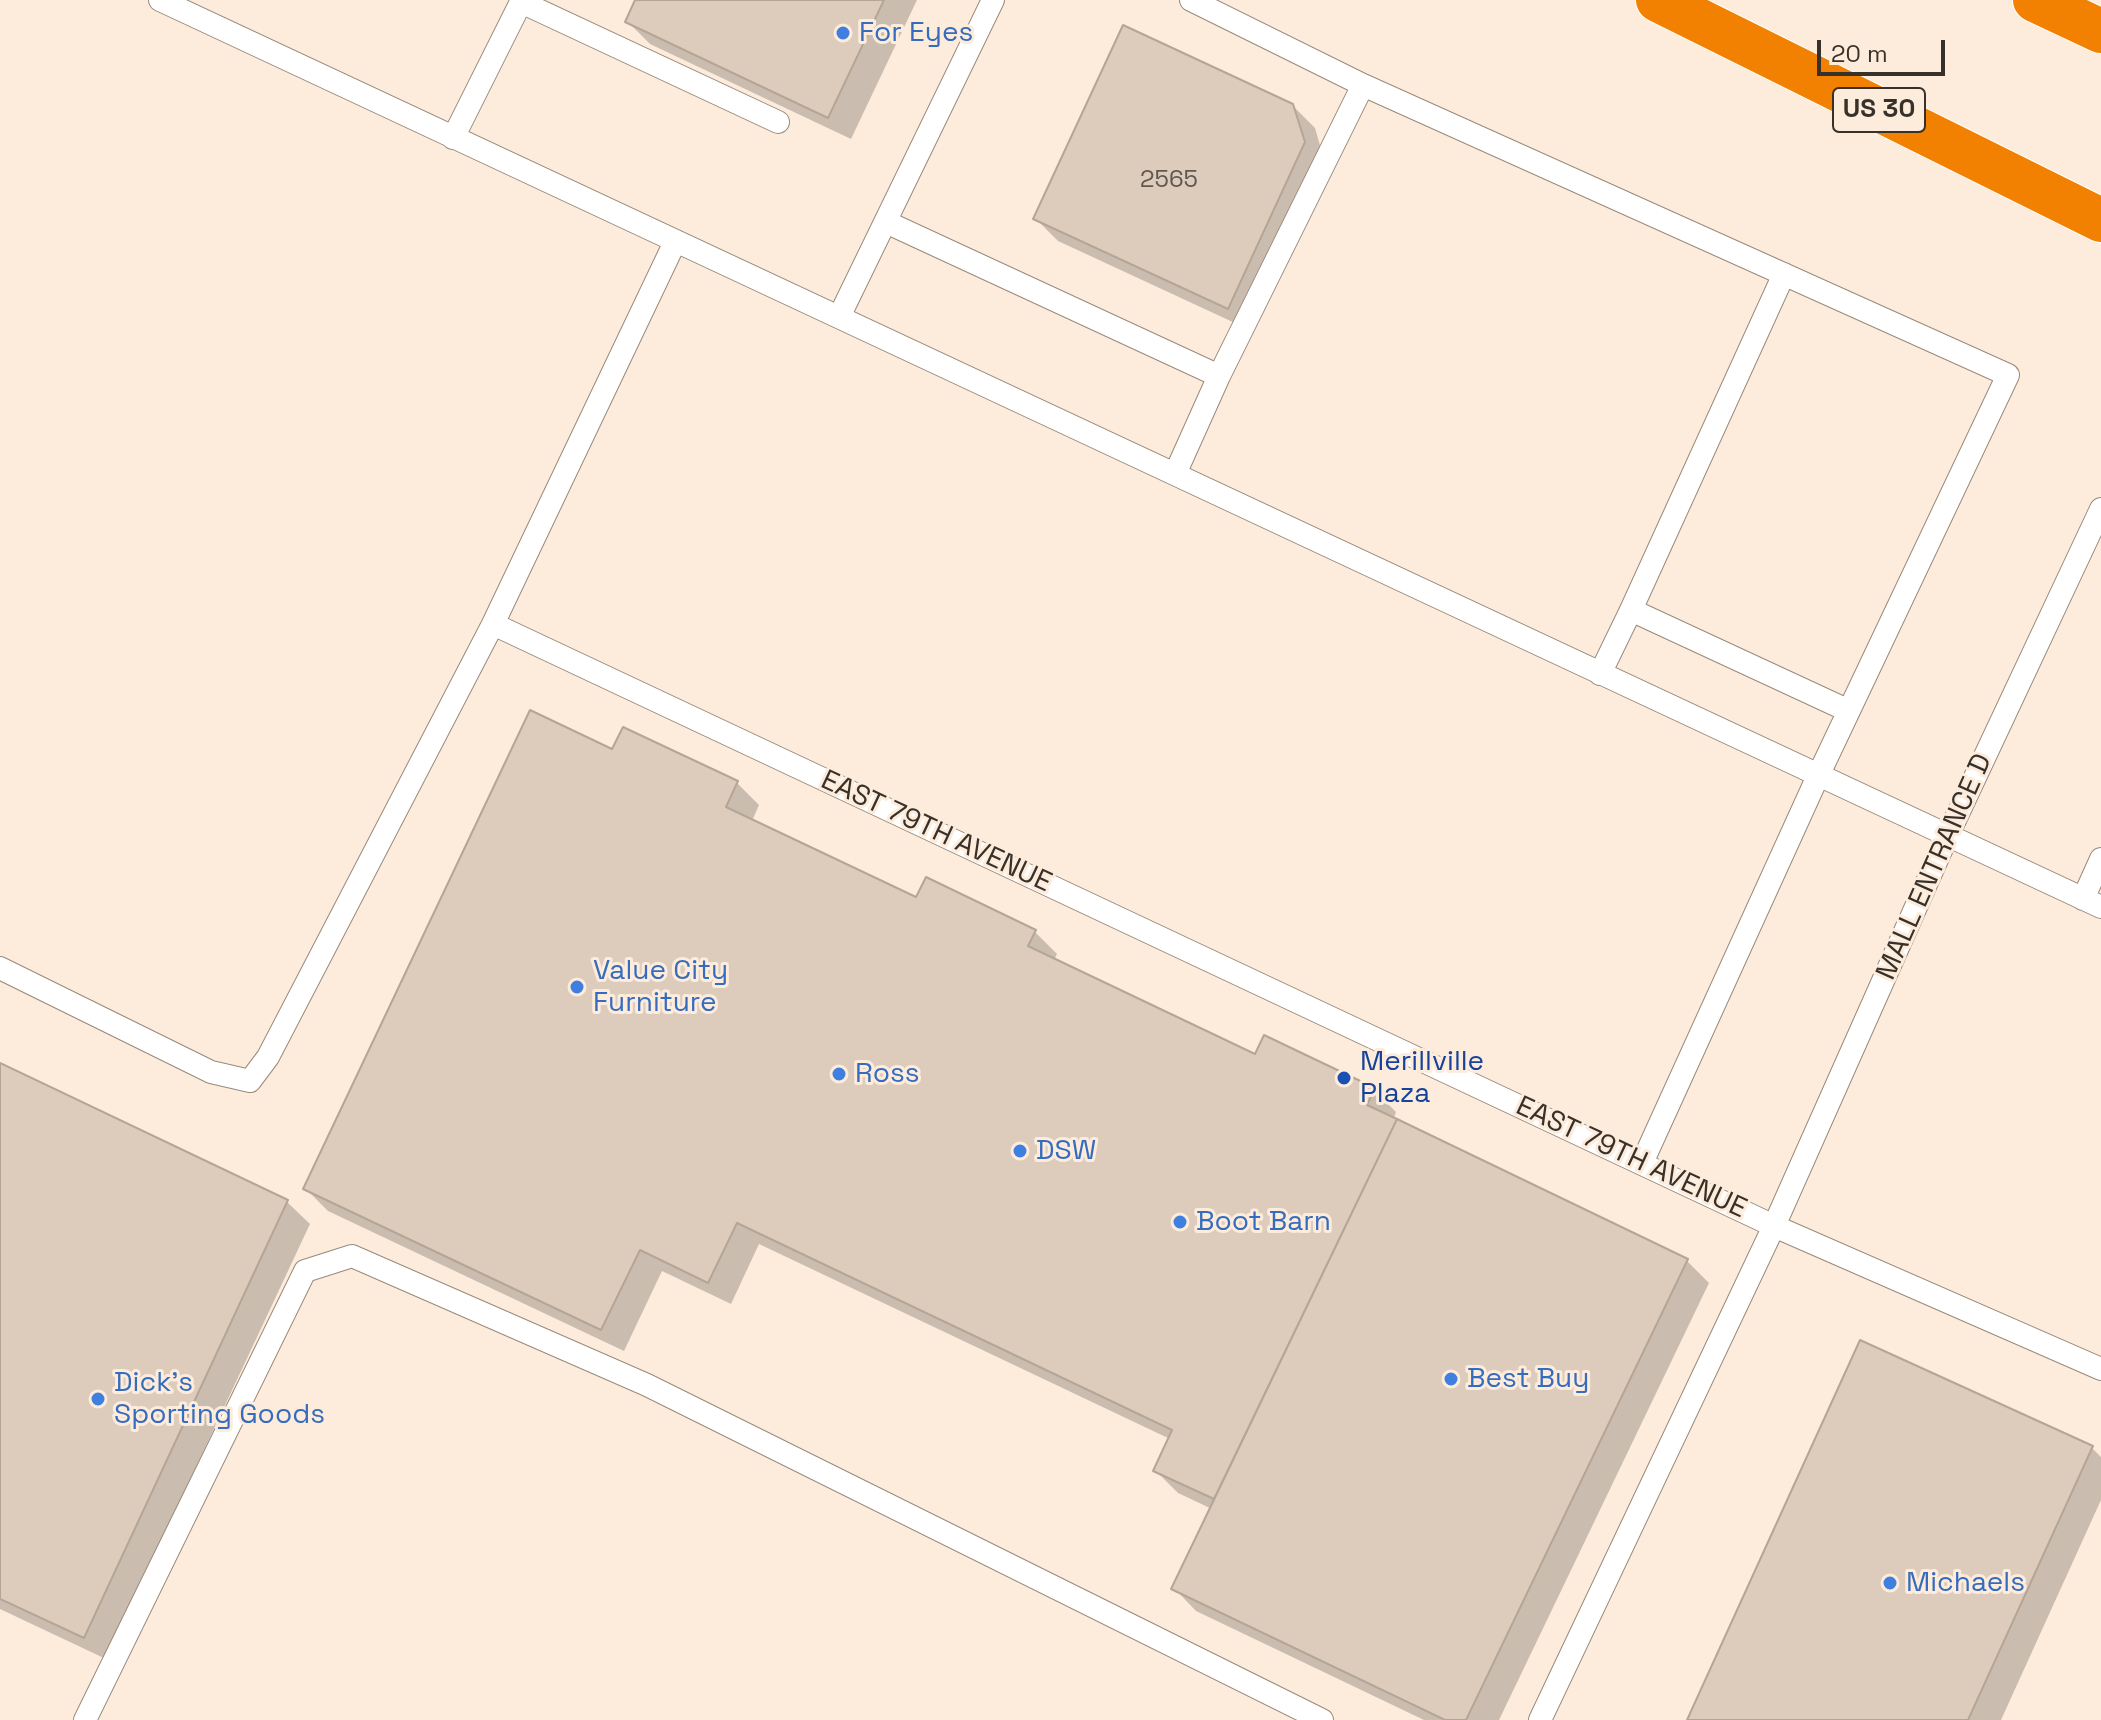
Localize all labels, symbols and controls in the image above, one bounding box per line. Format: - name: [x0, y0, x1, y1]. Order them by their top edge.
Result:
- place label: For Eyes: [859, 16, 973, 50]
- marker: For Eyes: [834, 24, 852, 42]
- scale bar: [1821, 24, 1949, 74]
- text: 20 m: [1831, 38, 1888, 69]
- road number: US 30: [1833, 88, 1925, 132]
- house number: 2565: [1140, 166, 1198, 194]
- street label: MALL ENTRANCE D: [1870, 749, 2000, 985]
- street label: EAST 79TH AVENUE: [815, 764, 1057, 900]
- place label: Value City Furniture: [593, 954, 728, 1020]
- marker: Value City Furniture: [568, 978, 586, 996]
- place label: Merillville Plaza: [1360, 1045, 1484, 1111]
- place label: Ross: [855, 1057, 919, 1091]
- marker: Ross: [830, 1065, 848, 1083]
- marker: Merillville Plaza: [1335, 1069, 1353, 1087]
- street label: EAST 79TH AVENUE: [1510, 1090, 1752, 1226]
- place label: DSW: [1036, 1134, 1096, 1168]
- marker: DSW: [1011, 1142, 1029, 1160]
- place label: Boot Barn: [1196, 1205, 1331, 1239]
- marker: Boot Barn: [1171, 1213, 1189, 1231]
- place label: Best Buy: [1467, 1362, 1589, 1396]
- place label: Dick's Sporting Goods: [114, 1366, 325, 1432]
- marker: Best Buy: [1442, 1370, 1460, 1388]
- marker: Dick's Sporting Goods: [89, 1390, 107, 1408]
- place label: Michaels: [1906, 1566, 2025, 1600]
- marker: Michaels: [1881, 1574, 1899, 1592]

